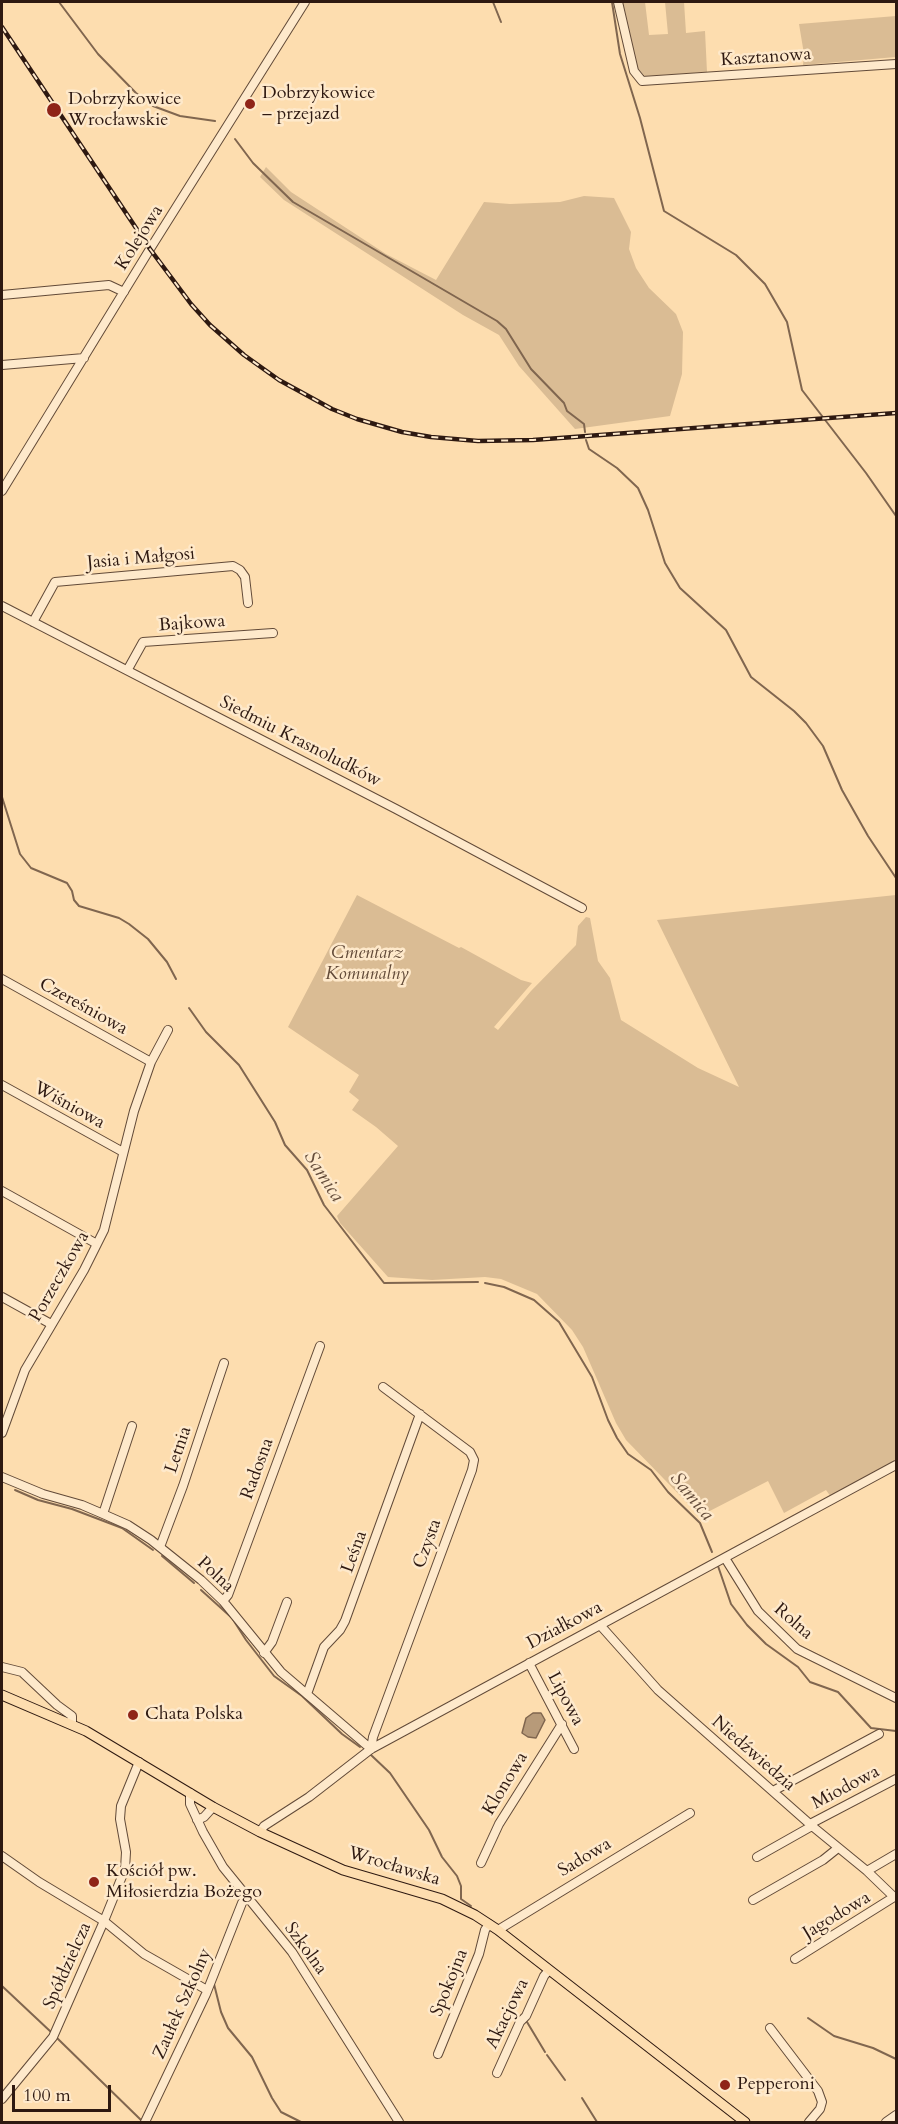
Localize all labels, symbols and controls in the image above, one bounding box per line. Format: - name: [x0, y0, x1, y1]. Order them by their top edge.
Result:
- street label: Kasztanowa: [720, 44, 812, 72]
- place label: Dobrzykowice – przejazd: [262, 83, 375, 125]
- place label: Dobrzykowice Wrocławskie: [68, 89, 181, 132]
- marker: Dobrzykowice – przejazd: [243, 97, 257, 111]
- marker: Dobrzykowice Wrocławskie: [45, 101, 63, 119]
- street label: Kolejowa: [112, 201, 168, 275]
- street label: Jasia i Małgosi: [86, 544, 196, 574]
- street label: Bajkowa: [158, 611, 226, 637]
- street label: Siedmiu Krasnoludków: [216, 692, 384, 792]
- park label: Cmentarz Komunalny: [325, 943, 409, 986]
- street label: Czereśniowa: [35, 974, 131, 1040]
- street label: Wiśniowa: [30, 1078, 108, 1134]
- water label: Samica: [298, 1147, 348, 1207]
- street label: Porzeczkowa: [25, 1228, 95, 1326]
- street label: Letnia: [161, 1424, 197, 1476]
- street label: Radosna: [237, 1435, 279, 1503]
- water label: Samica: [664, 1468, 718, 1526]
- street label: Czysta: [409, 1516, 447, 1572]
- street label: Leśna: [337, 1528, 373, 1576]
- street label: Polna: [192, 1552, 238, 1598]
- street label: Działkowa: [524, 1597, 606, 1655]
- street label: Rolna: [769, 1599, 817, 1645]
- street label: Lipowa: [542, 1669, 588, 1729]
- place label: Chata Polska: [145, 1704, 243, 1726]
- marker: Chata Polska: [126, 1708, 140, 1722]
- street label: Niedźwiedzia: [707, 1712, 799, 1796]
- street label: Klonowa: [479, 1748, 533, 1820]
- street label: Miodowa: [809, 1761, 883, 1815]
- street label: Sadowa: [554, 1834, 616, 1882]
- street label: Wrocławska: [345, 1843, 443, 1891]
- place label: Kościół pw. Miłosierdzia Bożego: [106, 1861, 262, 1904]
- marker: Kościół pw. Miłosierdzia Bożego: [87, 1875, 101, 1889]
- street label: Jagodowa: [799, 1887, 875, 1945]
- street label: Spółdzielcza: [39, 1919, 97, 2013]
- street label: Szkolna: [279, 1919, 331, 1979]
- street label: Zaułek Szkolny: [149, 1945, 217, 2063]
- street label: Spokojna: [427, 1946, 473, 2020]
- street label: Akacjowa: [482, 1975, 534, 2053]
- scale bar: [15, 2073, 114, 2111]
- place label: Pepperoni: [737, 2074, 815, 2096]
- marker: Pepperoni: [718, 2078, 732, 2092]
- text: 100 m: [23, 2083, 71, 2108]

